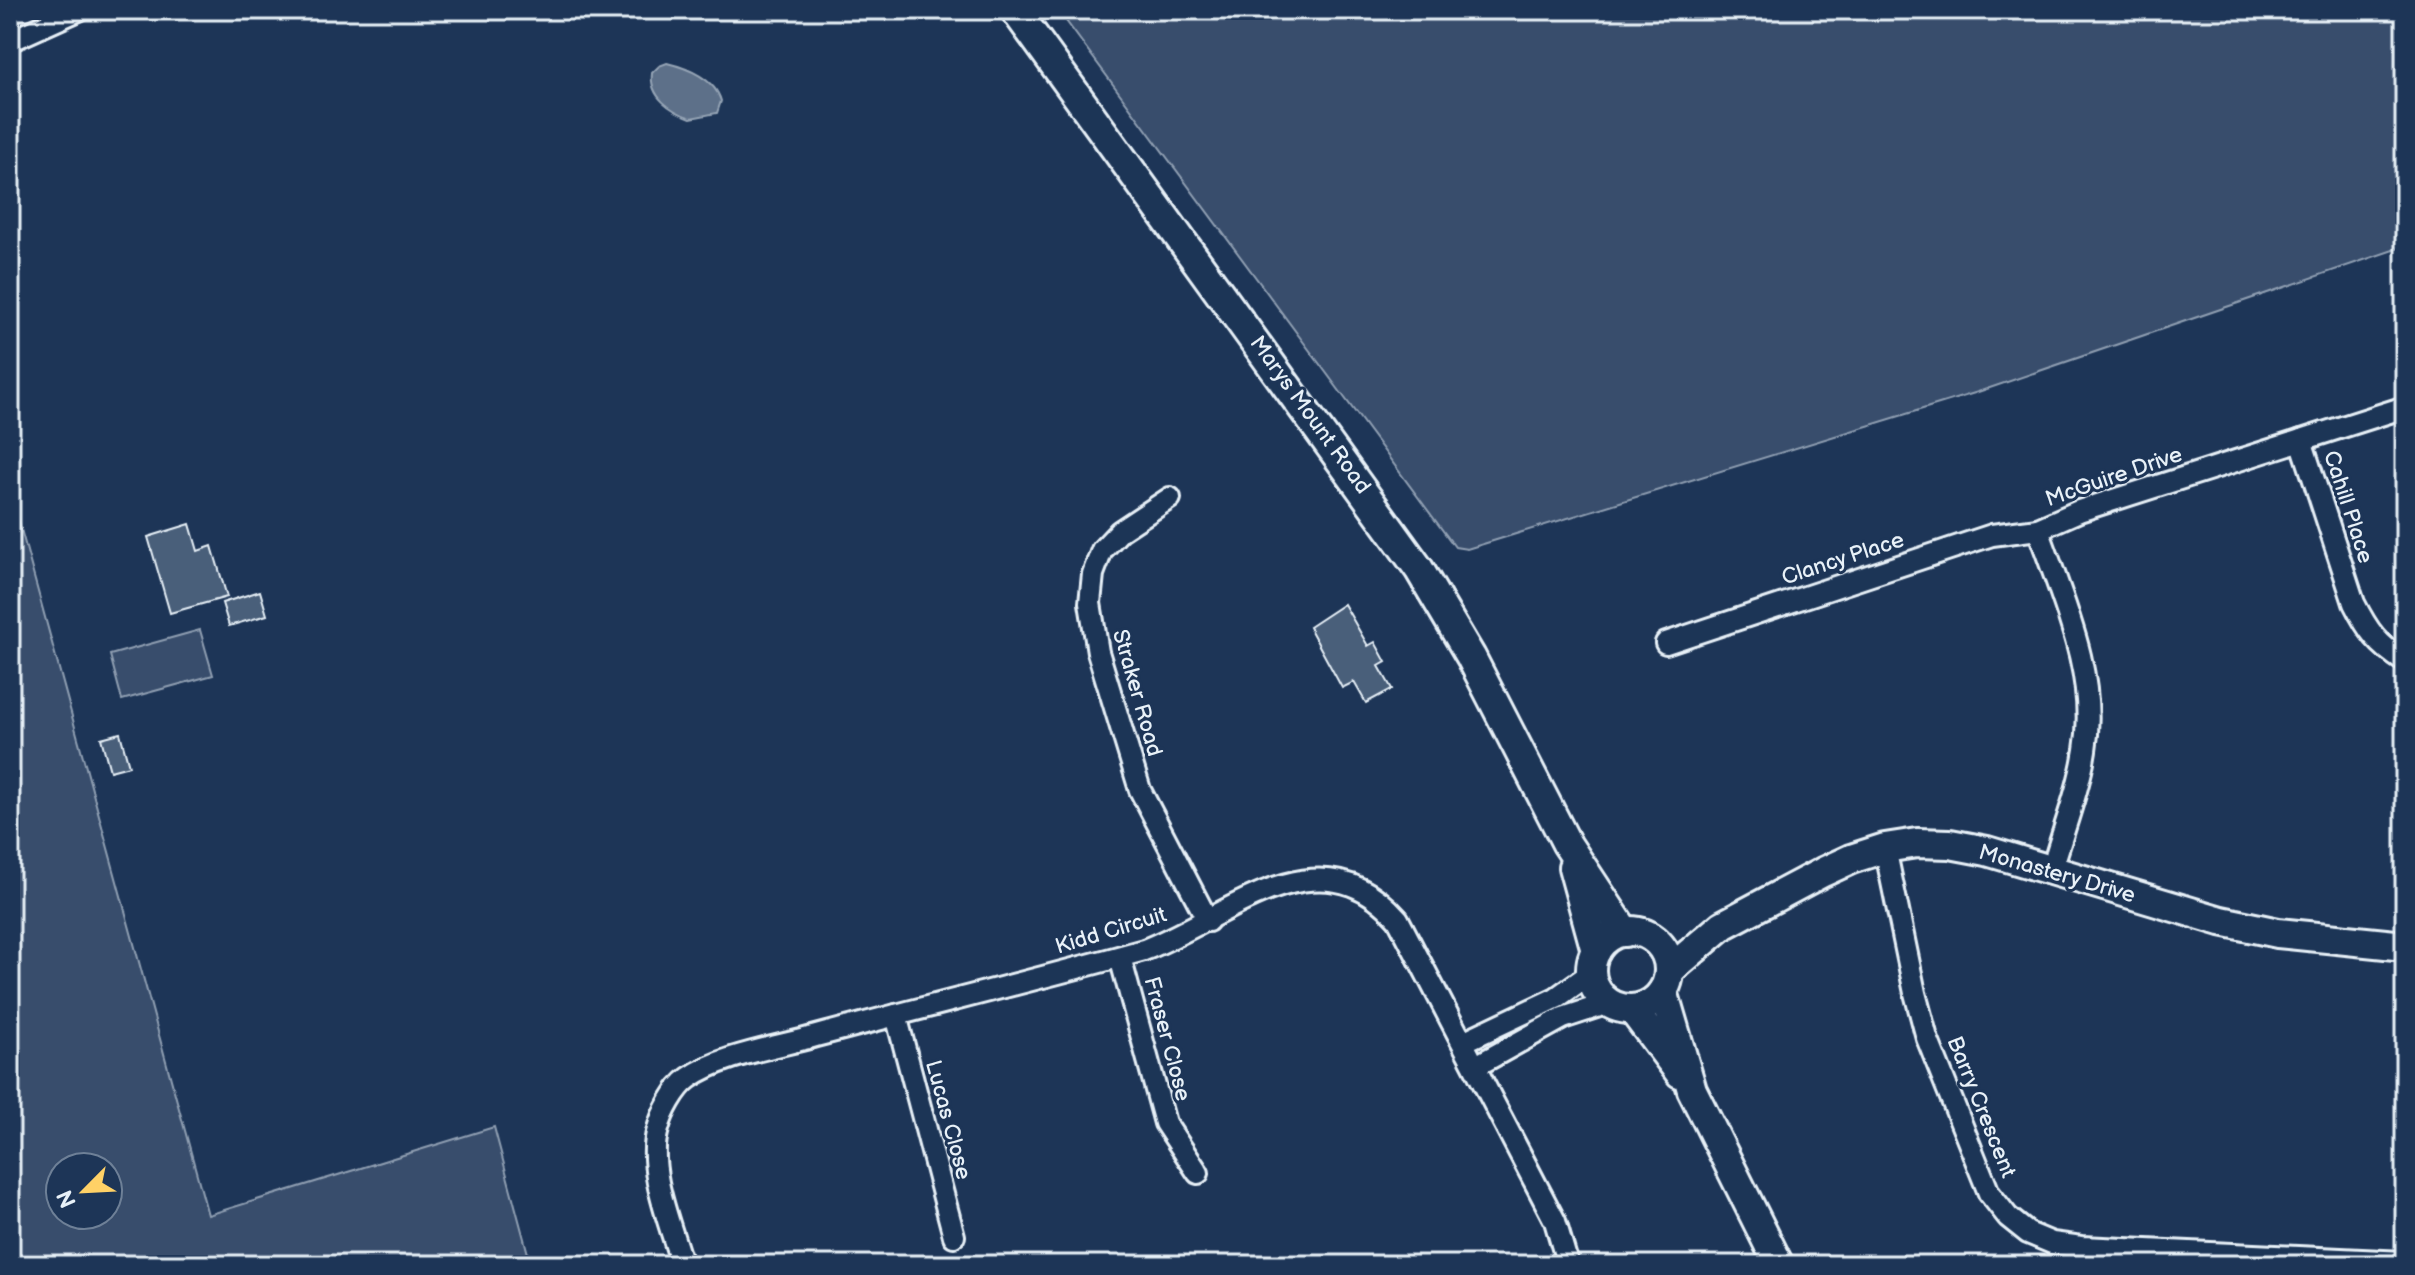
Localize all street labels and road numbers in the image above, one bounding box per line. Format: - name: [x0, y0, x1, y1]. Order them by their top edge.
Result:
- street label: Marys Mount Road: [1244, 331, 1376, 499]
- street label: McGuire Drive: [2042, 441, 2186, 513]
- street label: Cahill Place: [2317, 447, 2379, 567]
- street label: Clancy Place: [1778, 527, 1908, 591]
- street label: Straker Road: [1106, 627, 1168, 759]
- street label: Monastery Drive: [1976, 839, 2138, 909]
- street label: Kidd Circuit: [1052, 901, 1170, 961]
- street label: Fraser Close: [1137, 974, 1197, 1104]
- street label: Barry Crescent: [1940, 1032, 2022, 1182]
- street label: Lucas Close: [919, 1057, 977, 1183]

